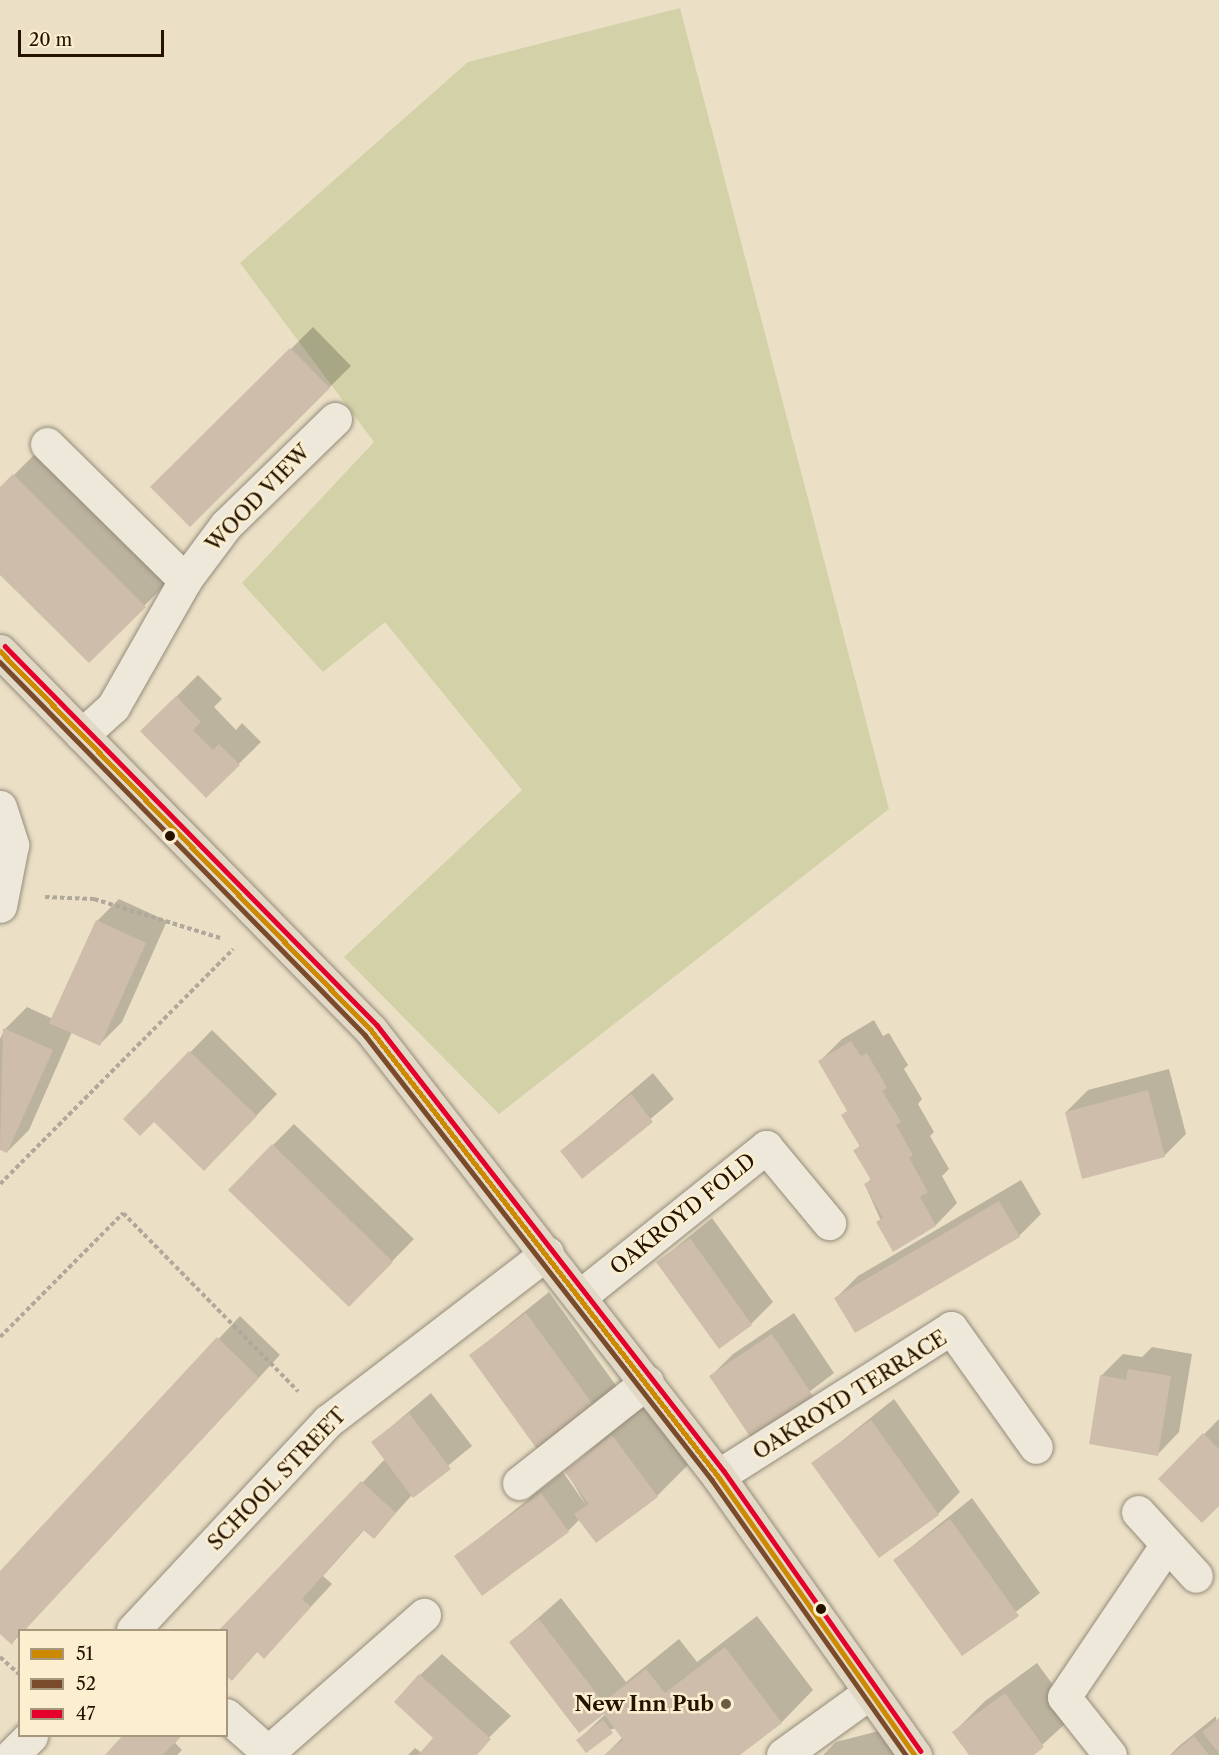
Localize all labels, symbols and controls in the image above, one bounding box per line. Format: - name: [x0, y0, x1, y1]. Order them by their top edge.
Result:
- scale bar: [21, 18, 166, 56]
- text: 20 m: [29, 29, 72, 51]
- street label: WOOD VIEW: [200, 439, 316, 557]
- unlabelled marker: [164, 830, 176, 842]
- street label: OAKROYD FOLD: [605, 1148, 761, 1280]
- street label: OAKROYD TERRACE: [748, 1325, 952, 1465]
- street label: SCHOOL STREET: [202, 1402, 352, 1556]
- unlabelled marker: [815, 1603, 827, 1615]
- legend: [18, 1629, 228, 1737]
- text: 51: [76, 1643, 93, 1665]
- text: 52: [76, 1673, 96, 1695]
- place label: New Inn Pub: [574, 1691, 714, 1717]
- marker: New Inn Pub: [719, 1697, 733, 1711]
- text: 47: [76, 1703, 95, 1725]

